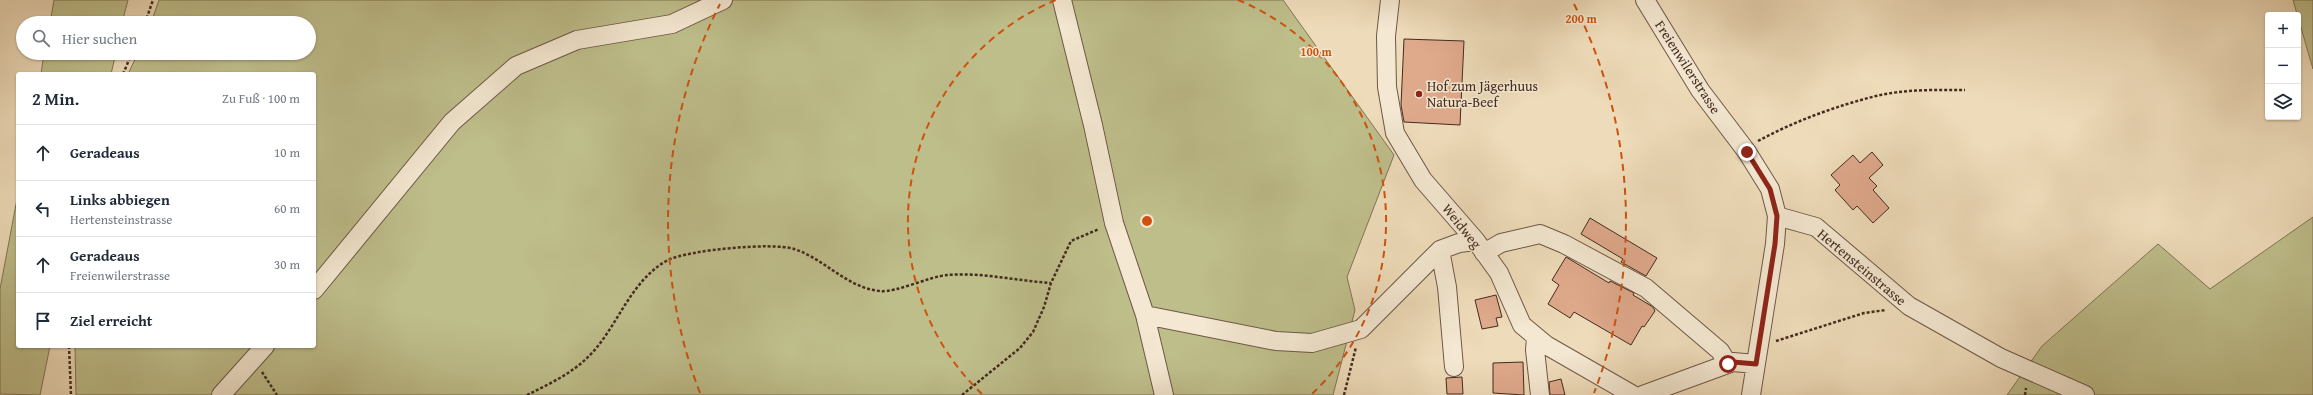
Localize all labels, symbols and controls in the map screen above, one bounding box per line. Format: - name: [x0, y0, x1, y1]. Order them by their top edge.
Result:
- text: 200 m: [1565, 10, 1598, 27]
- map controls: [2265, 12, 2301, 120]
- button: +: [2265, 12, 2301, 48]
- search box: [16, 16, 316, 60]
- street label: Freienwilerstrasse: [1650, 16, 1726, 118]
- icon: search: [30, 27, 52, 49]
- text: Hier suchen: [62, 28, 137, 49]
- text: 100 m: [1300, 43, 1333, 60]
- button: −: [2265, 48, 2301, 84]
- place label: Hof zum Jägerhuus Natura-Beef: [1427, 76, 1538, 112]
- button: layers: [2265, 84, 2301, 120]
- text: 2 Min.: [32, 86, 79, 111]
- text: Zu Fuß · 100 m: [222, 89, 300, 108]
- marker: Hof zum Jägerhuus Natura-Beef: [1414, 89, 1424, 99]
- icon: ahead: [32, 142, 54, 164]
- text: Geradeaus: [70, 142, 140, 163]
- text: 10 m: [274, 143, 300, 162]
- route end: [1738, 143, 1756, 161]
- text: Links abbiegen: [70, 189, 170, 210]
- icon: left: [32, 198, 54, 220]
- text: 60 m: [274, 199, 300, 218]
- street label: Weidweg: [1438, 199, 1486, 253]
- text: Hertensteinstrasse: [70, 210, 172, 229]
- centre of rings: [1140, 214, 1154, 228]
- street label: Hertensteinstrasse: [1813, 224, 1911, 310]
- text: Geradeaus: [70, 245, 140, 266]
- icon: ahead: [32, 254, 54, 276]
- text: 30 m: [274, 255, 300, 274]
- text: Freienwilerstrasse: [70, 266, 170, 285]
- icon: arrive: [32, 310, 54, 332]
- text: Ziel erreicht: [70, 310, 152, 331]
- route start: [1719, 355, 1737, 373]

